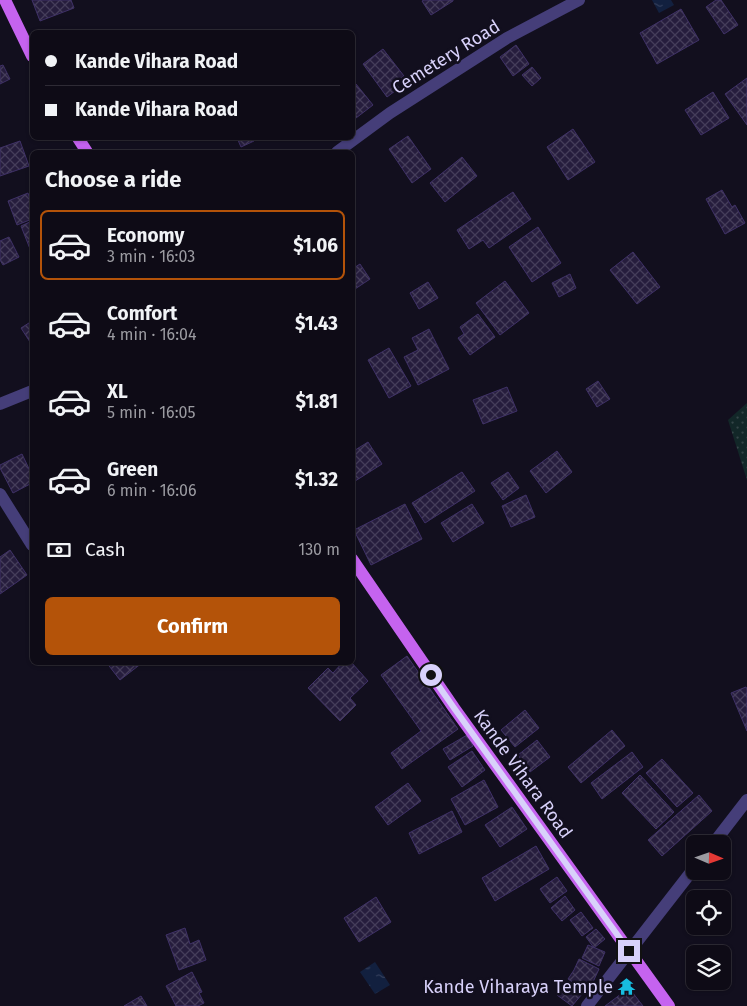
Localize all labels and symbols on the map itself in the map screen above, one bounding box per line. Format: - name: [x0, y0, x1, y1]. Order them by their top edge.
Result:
- street label: Cemetery Road: [388, 15, 504, 99]
- route start: [420, 664, 442, 686]
- street label: Kande Vihara Road: [469, 705, 577, 843]
- north arrow: [686, 835, 731, 880]
- route end: [618, 940, 640, 962]
- place label: Kande Viharaya Temple: [423, 976, 613, 998]
- temple icon: Kande Viharaya Temple: [617, 977, 637, 997]

